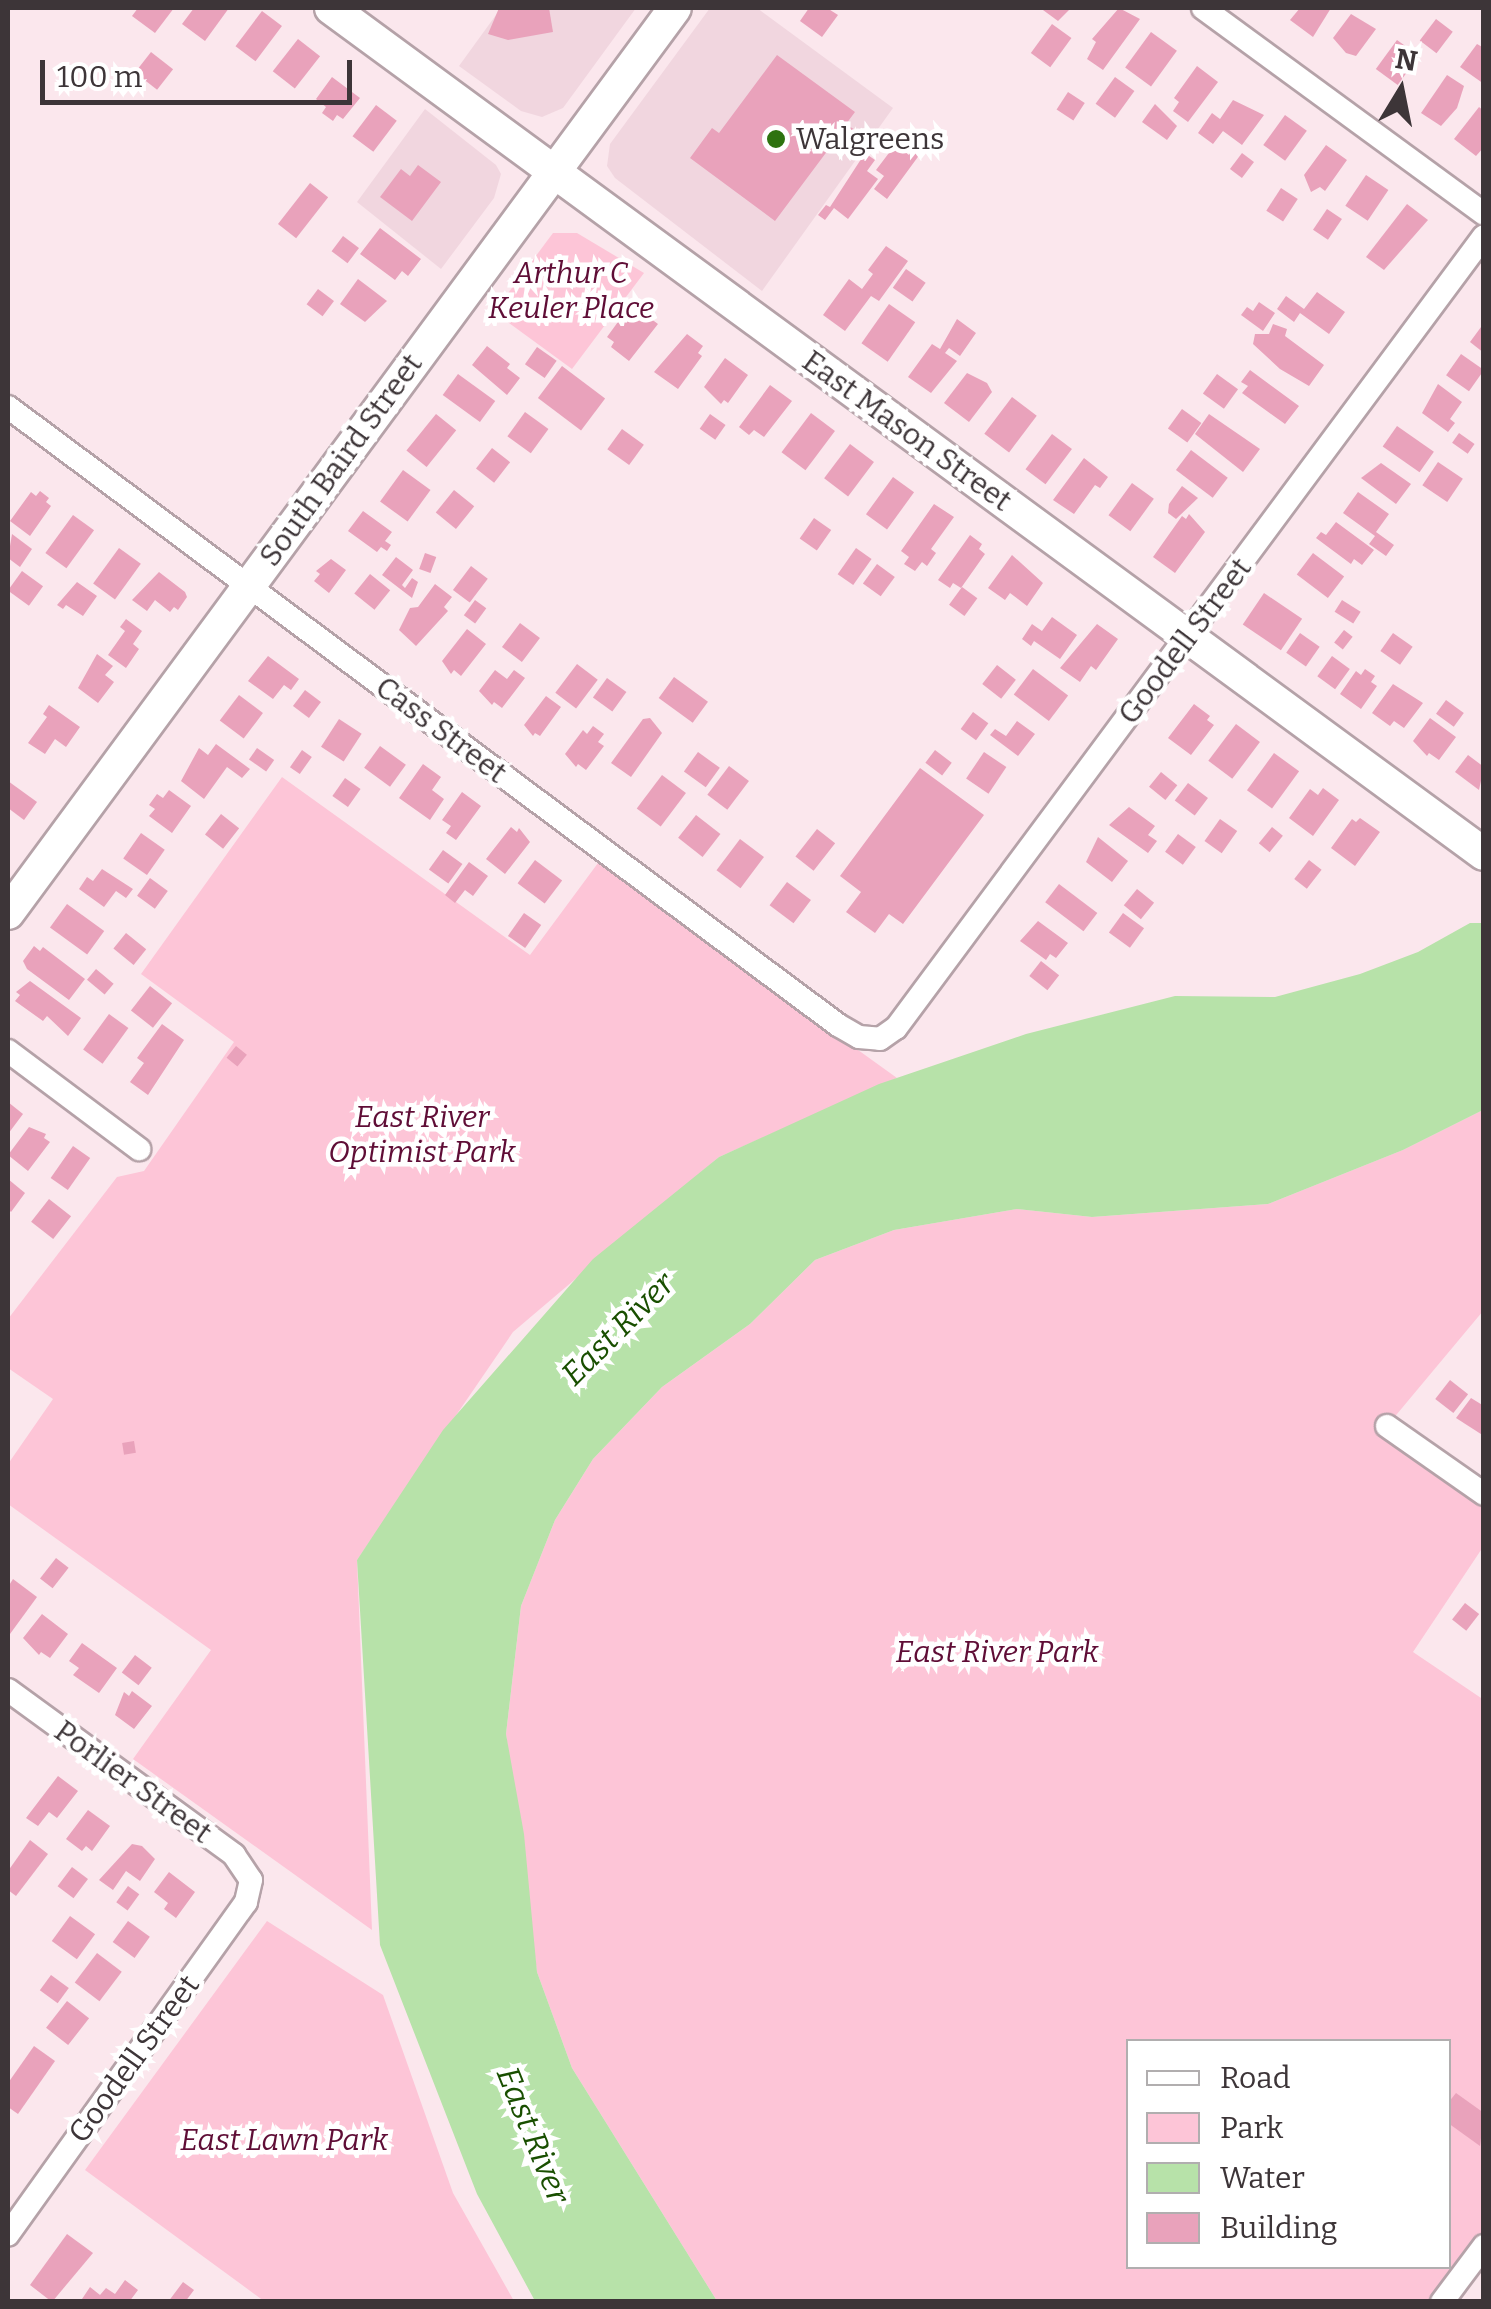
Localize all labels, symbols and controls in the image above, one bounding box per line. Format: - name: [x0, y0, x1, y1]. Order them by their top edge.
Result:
- scale bar: [45, 40, 358, 102]
- north arrow: [1351, 40, 1451, 140]
- text: N: [1393, 42, 1420, 78]
- text: 100 m: [57, 59, 142, 95]
- place label: Walgreens: [796, 121, 944, 157]
- marker: Walgreens: [765, 128, 787, 150]
- park label: Arthur C Keuler Place: [488, 255, 654, 326]
- street label: East Mason Street: [795, 343, 1019, 519]
- street label: South Baird Street: [252, 347, 430, 573]
- street label: Goodell Street: [1111, 551, 1259, 731]
- street label: Cass Street: [368, 669, 514, 791]
- park label: East River Optimist Park: [328, 1099, 516, 1170]
- water label: East River: [554, 1265, 682, 1393]
- park label: East River Park: [896, 1634, 1098, 1670]
- street label: Porlier Street: [47, 1713, 219, 1851]
- street label: Goodell Street: [61, 1968, 207, 2150]
- legend: [1126, 2039, 1451, 2269]
- text: Road: [1220, 2060, 1291, 2096]
- water label: East River: [488, 2061, 578, 2209]
- text: Park: [1220, 2110, 1283, 2146]
- park label: East Lawn Park: [180, 2122, 388, 2158]
- text: Water: [1220, 2160, 1305, 2196]
- text: Building: [1220, 2210, 1338, 2246]

